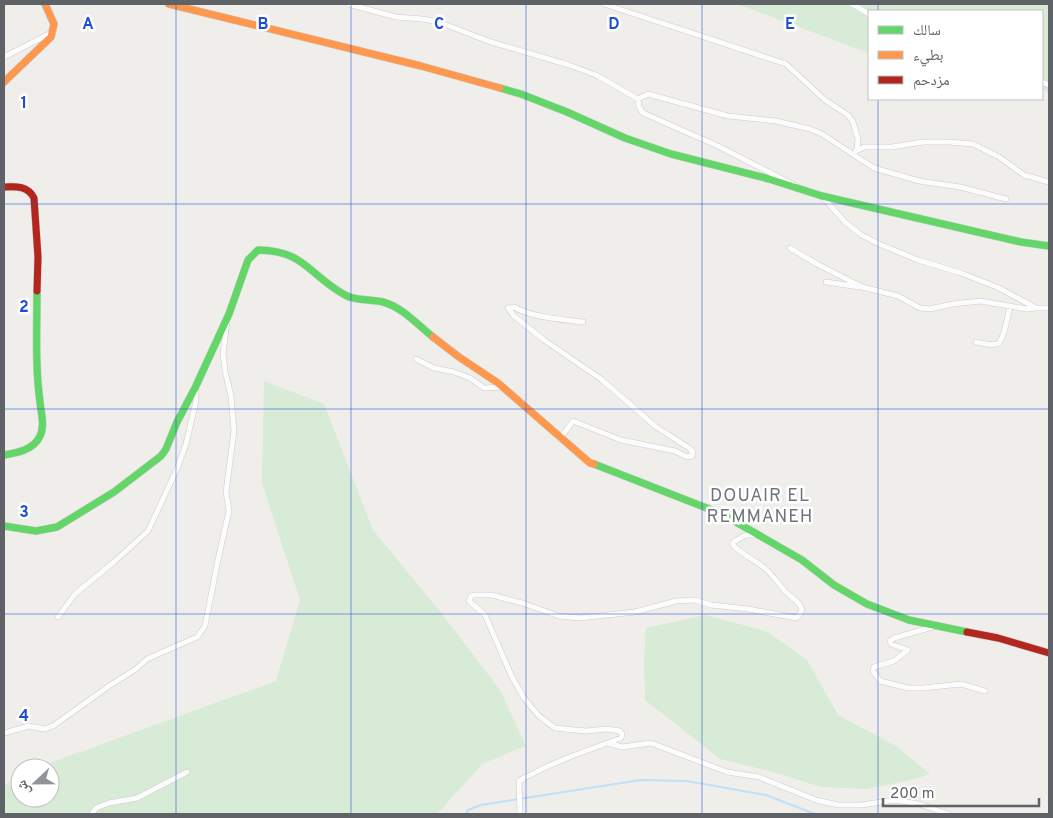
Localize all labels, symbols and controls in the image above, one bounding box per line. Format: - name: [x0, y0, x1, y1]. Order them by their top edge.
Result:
- legend: [868, 10, 1043, 100]
- text: A: [82, 15, 94, 35]
- text: B: [257, 15, 269, 35]
- text: C: [434, 15, 444, 35]
- text: D: [608, 15, 620, 35]
- text: E: [785, 15, 795, 35]
- text: سالك: [913, 22, 941, 41]
- text: بطيء: [913, 47, 943, 67]
- text: مزدحم: [913, 72, 950, 91]
- text: 1: [21, 94, 27, 114]
- text: 2: [19, 298, 29, 318]
- district label: DOUAIR EL REMMANEH: [707, 485, 813, 529]
- text: 3: [19, 503, 29, 523]
- text: 4: [19, 707, 29, 727]
- north arrow: [10, 758, 60, 808]
- scale bar: [883, 776, 1039, 808]
- text: ش: [14, 777, 35, 797]
- text: 200 m: [890, 785, 935, 804]

